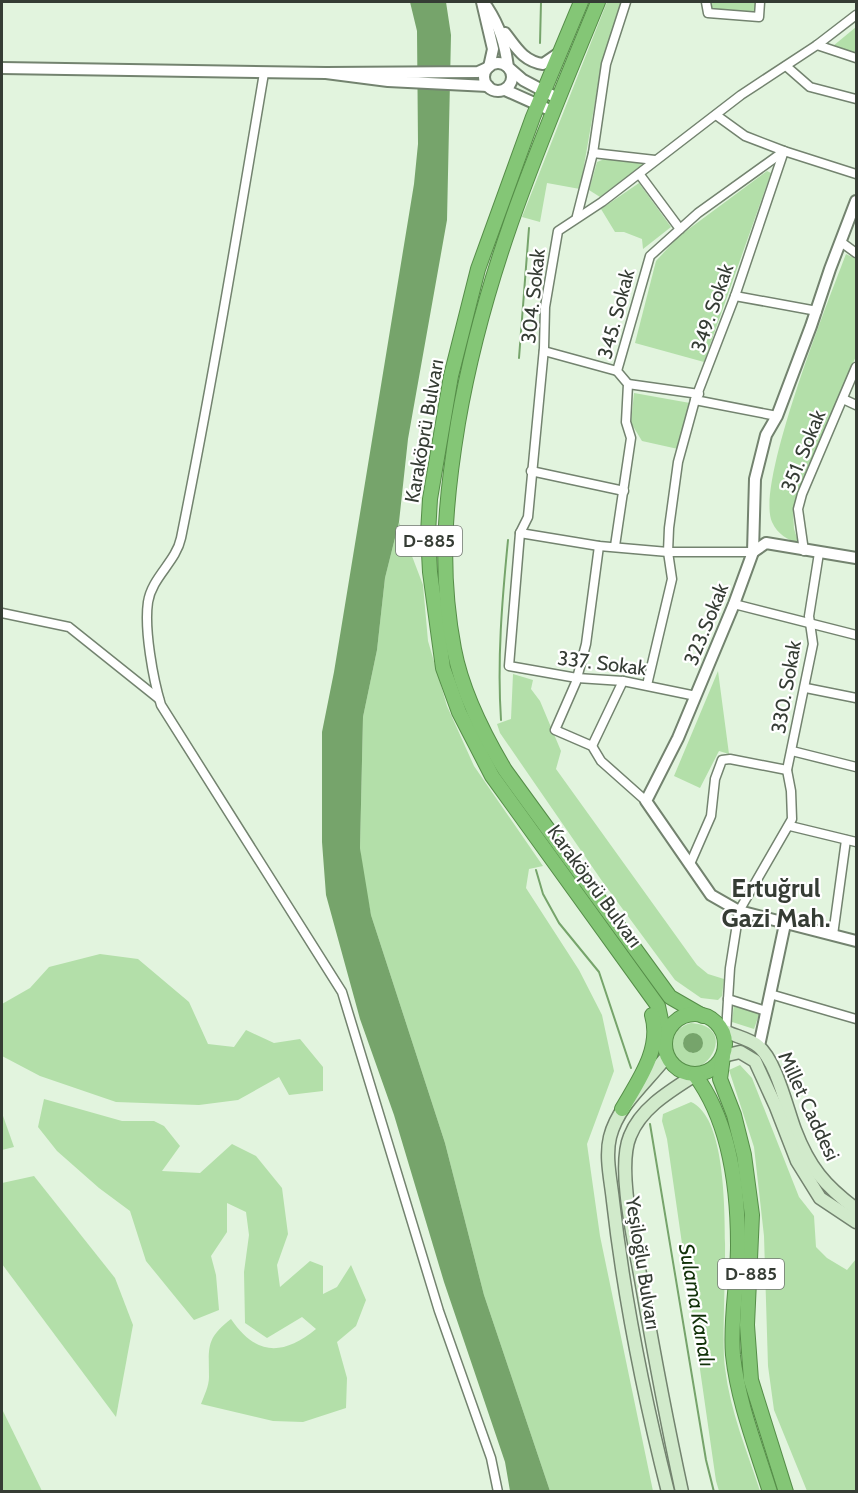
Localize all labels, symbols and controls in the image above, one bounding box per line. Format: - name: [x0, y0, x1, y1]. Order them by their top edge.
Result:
- street label: 304. Sokak: [516, 248, 550, 344]
- street label: 349. Sokak: [686, 261, 738, 355]
- street label: 345. Sokak: [593, 266, 640, 362]
- street label: Karaköprü Bulvarı: [400, 357, 448, 505]
- street label: 351. Sokak: [776, 406, 830, 496]
- road number: D-885: [396, 526, 462, 556]
- street label: 323.Sokak: [679, 579, 733, 669]
- street label: 330. Sokak: [766, 639, 806, 735]
- street label: 337. Sokak: [556, 646, 648, 680]
- street label: Karaköprü Bulvarı: [543, 820, 647, 952]
- district label: Ertuğrul Gazi Mah.: [721, 872, 831, 934]
- street label: Millet Caddesi: [773, 1047, 845, 1165]
- street label: Yeşiloğlu Bulvarı: [620, 1194, 665, 1331]
- water label: Sulama Kanalı: [674, 1242, 720, 1368]
- road number: D-885: [718, 1259, 784, 1289]

